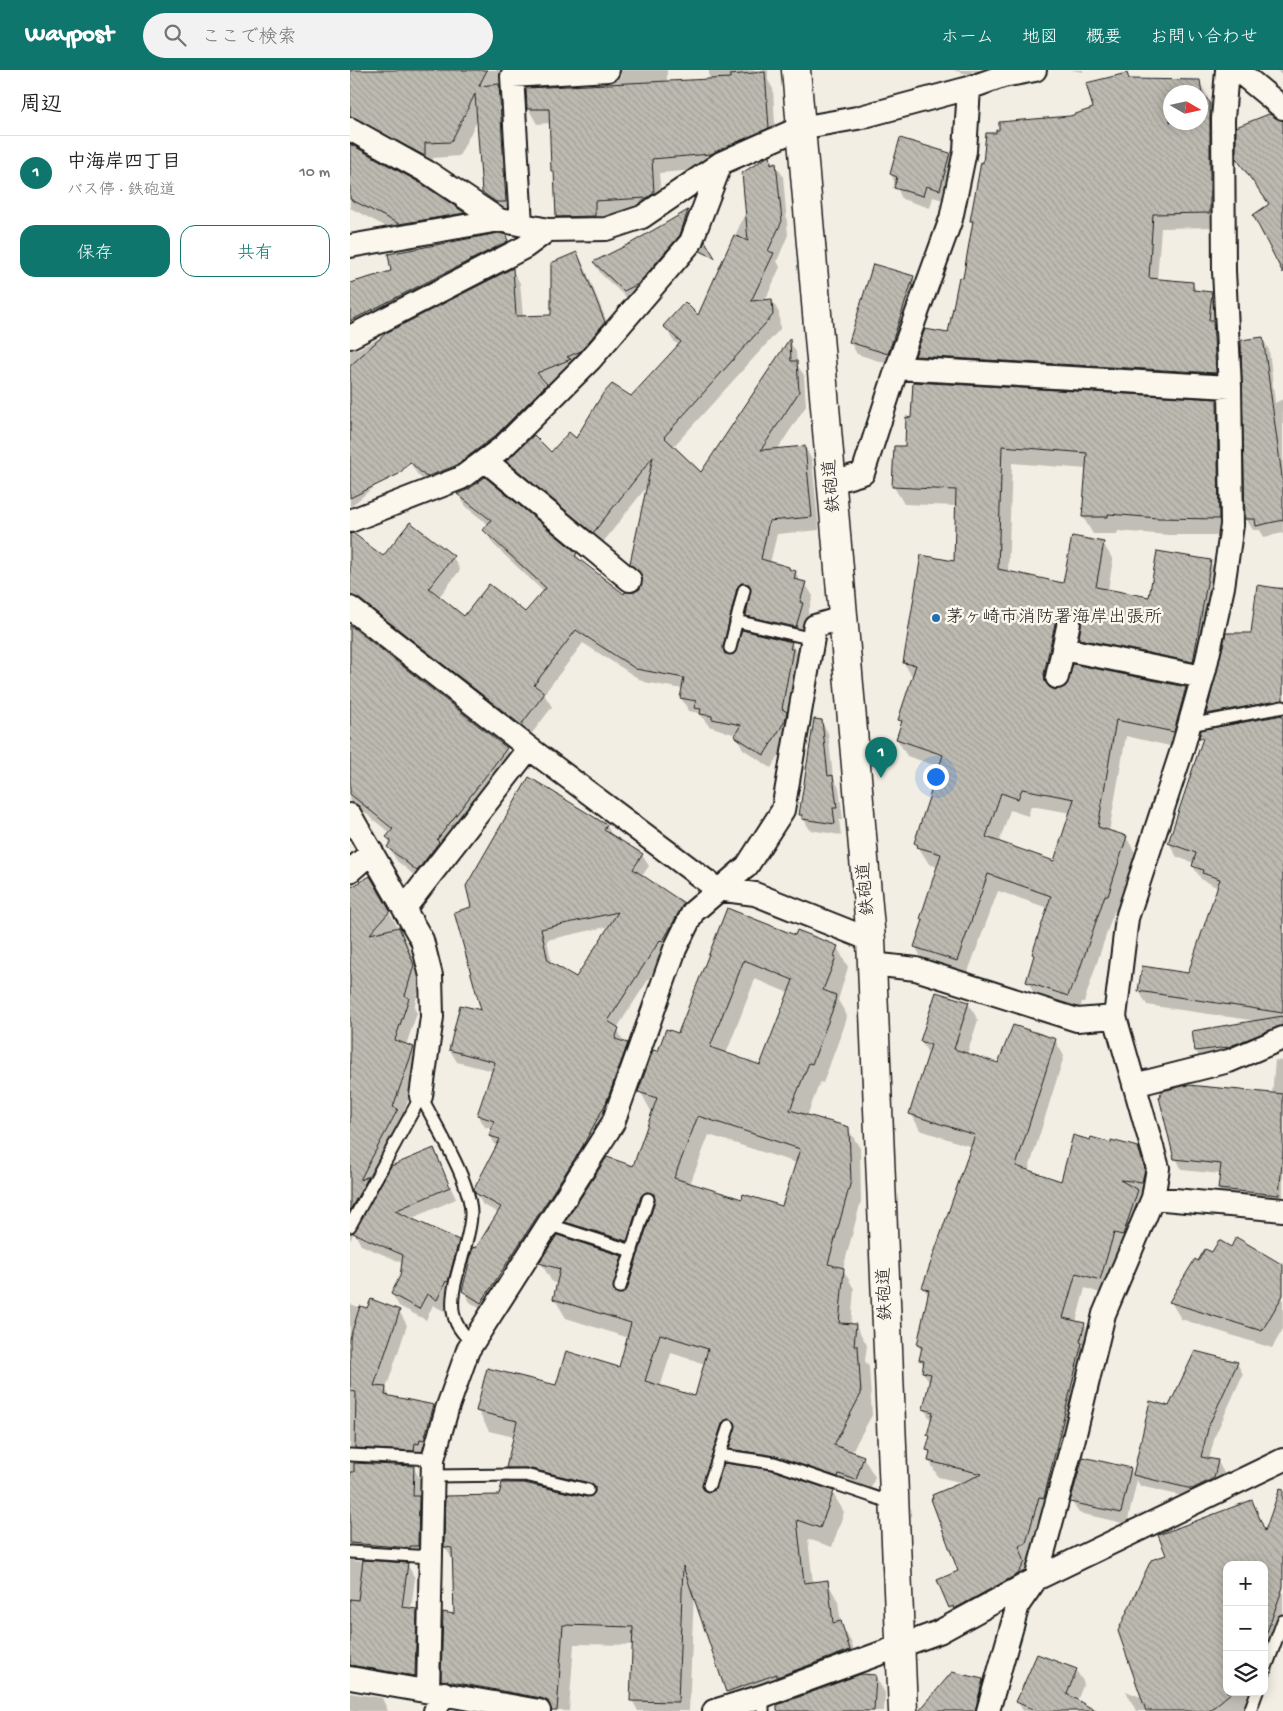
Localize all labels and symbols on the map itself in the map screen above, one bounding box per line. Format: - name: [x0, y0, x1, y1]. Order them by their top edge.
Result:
- north arrow: [1163, 85, 1208, 130]
- street label: 鉄砲道: [819, 458, 846, 514]
- place label: 茅ヶ崎市消防署海岸出張所: [946, 607, 1162, 629]
- marker: 茅ヶ崎市消防署海岸出張所: [930, 612, 942, 624]
- pin: 1: [865, 737, 897, 778]
- your location: [923, 764, 949, 790]
- street label: 鉄砲道: [853, 861, 880, 917]
- street label: 鉄砲道: [874, 1267, 897, 1321]

